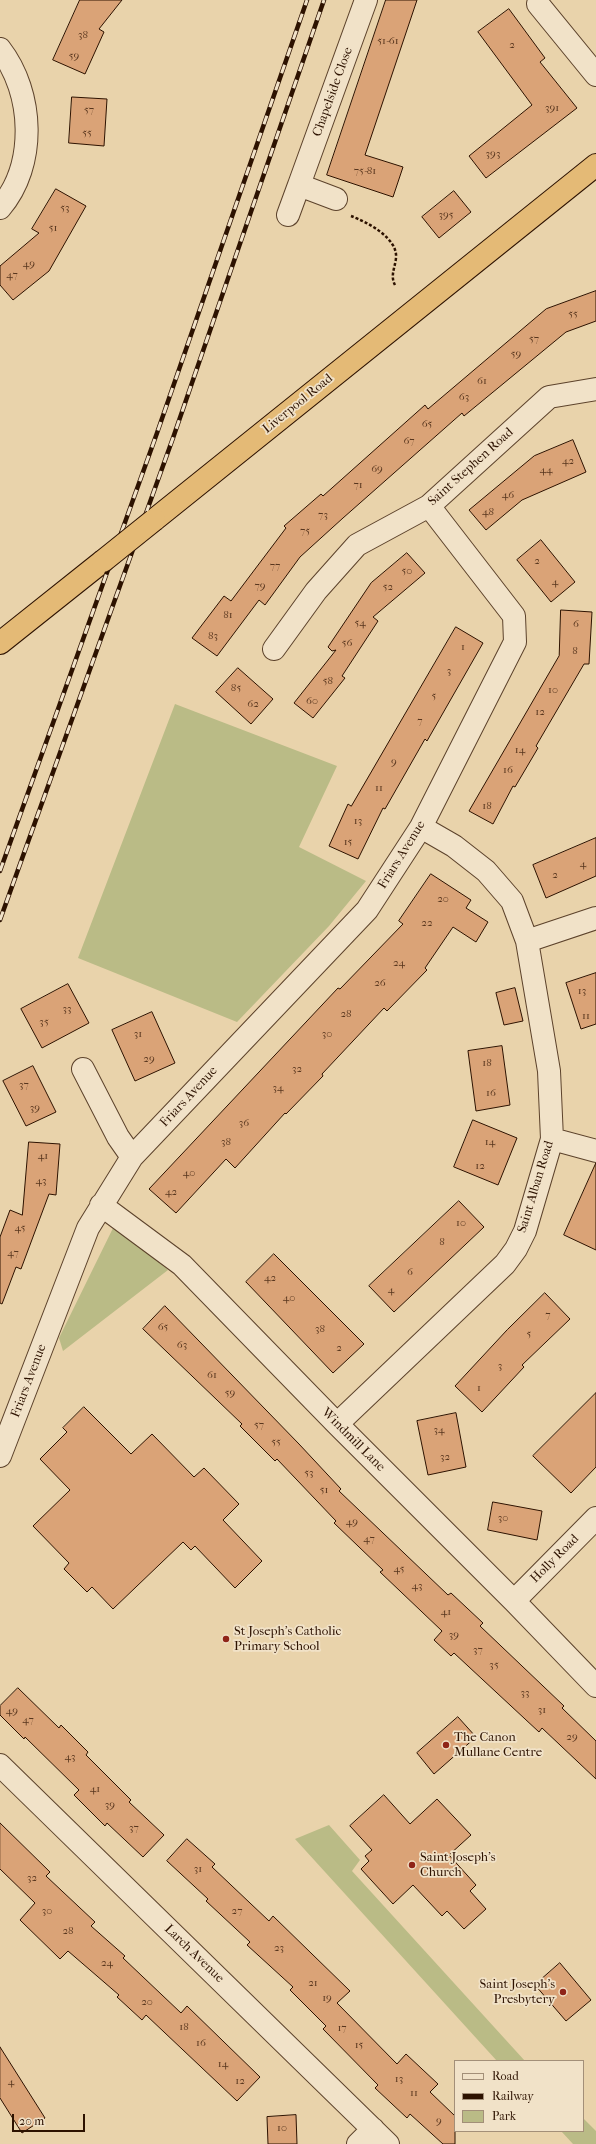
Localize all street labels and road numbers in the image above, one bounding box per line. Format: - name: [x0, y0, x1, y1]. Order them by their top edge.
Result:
- street label: Chapelside Close: [310, 45, 356, 139]
- street label: Liverpool Road: [260, 371, 336, 437]
- street label: Saint Stephen Road: [425, 425, 517, 509]
- street label: Friars Avenue: [375, 818, 429, 892]
- street label: Friars Avenue: [157, 1063, 221, 1131]
- street label: Saint Alban Road: [515, 1139, 557, 1235]
- street label: Friars Avenue: [8, 1342, 50, 1420]
- street label: Windmill Lane: [318, 1405, 388, 1475]
- street label: Holly Road: [527, 1531, 583, 1587]
- street label: Larch Avenue: [161, 1922, 227, 1986]

